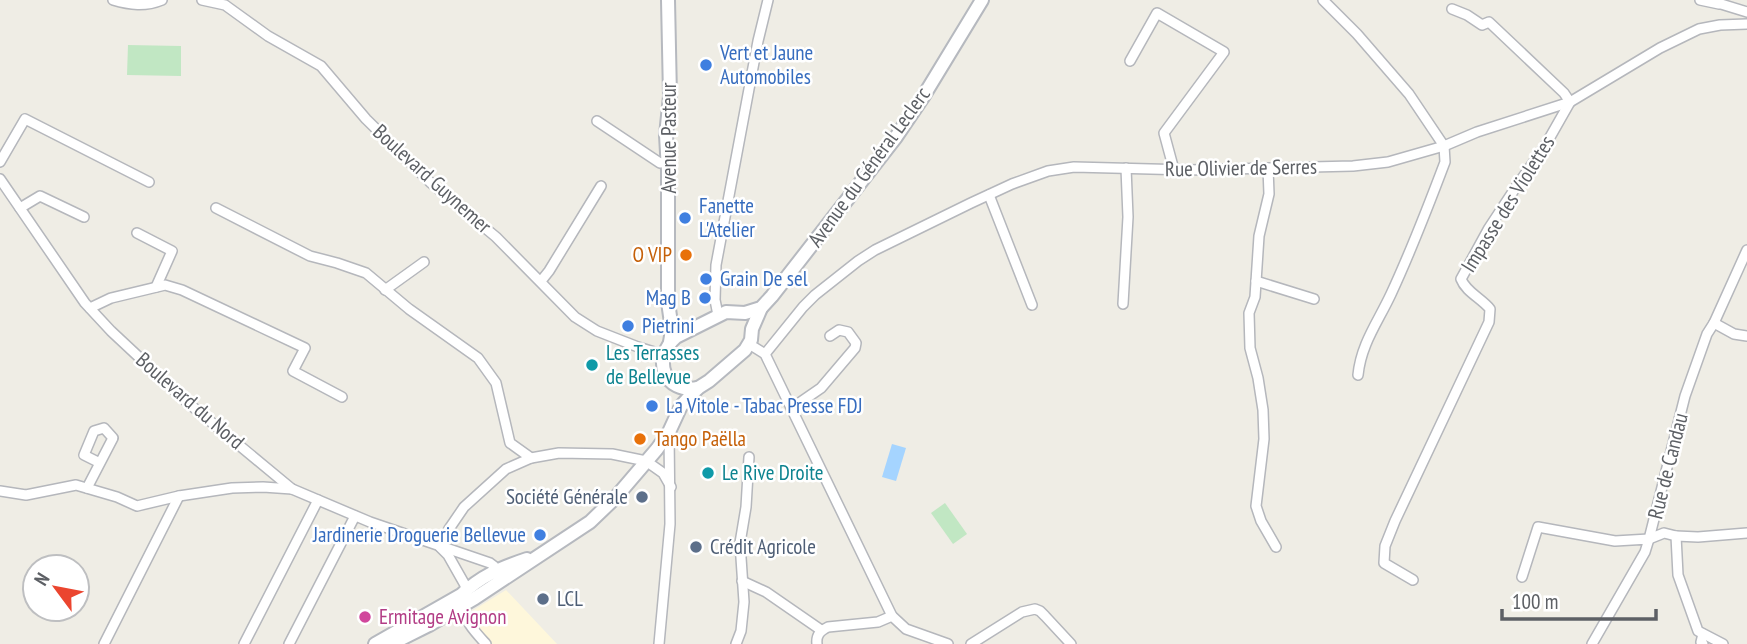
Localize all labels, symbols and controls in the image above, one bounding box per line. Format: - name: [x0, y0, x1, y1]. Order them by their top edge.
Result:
- place label: Vert et Jaune Automobiles: [719, 39, 813, 90]
- marker: Vert et Jaune Automobiles: [698, 57, 714, 73]
- street label: Avenue du Général Leclerc: [801, 81, 936, 252]
- street label: Avenue Pasteur: [655, 82, 682, 194]
- street label: Boulevard Guynemer: [367, 118, 497, 239]
- street label: Impasse des Violettes: [1455, 130, 1560, 277]
- street label: Rue Olivier de Serres: [1165, 153, 1317, 182]
- place label: Fanette L'Atelier: [699, 192, 755, 243]
- marker: Fanette L'Atelier: [677, 210, 693, 226]
- place label: O VIP: [632, 241, 672, 268]
- marker: O VIP: [678, 247, 694, 263]
- place label: Grain De sel: [720, 265, 808, 292]
- marker: Grain De sel: [698, 271, 714, 287]
- place label: Mag B: [646, 284, 691, 311]
- marker: Mag B: [697, 290, 713, 306]
- place label: Pietrini: [642, 312, 695, 339]
- marker: Pietrini: [620, 318, 636, 334]
- place label: Les Terrasses de Bellevue: [606, 339, 699, 390]
- street label: Boulevard du Nord: [131, 346, 250, 455]
- marker: Les Terrasses de Bellevue: [584, 357, 600, 373]
- place label: La Vitole - Tabac Presse FDJ: [666, 392, 863, 419]
- marker: La Vitole - Tabac Presse FDJ: [644, 398, 660, 414]
- street label: Rue de Candau: [1641, 410, 1694, 522]
- place label: Tango Paëlla: [654, 425, 746, 452]
- marker: Tango Paëlla: [632, 431, 648, 447]
- place label: Le Rive Droite: [722, 459, 824, 486]
- marker: Le Rive Droite: [700, 465, 716, 481]
- place label: Société Générale: [506, 483, 628, 510]
- marker: Société Générale: [634, 489, 650, 505]
- place label: Jardinerie Droguerie Bellevue: [312, 521, 526, 548]
- marker: Jardinerie Droguerie Bellevue: [532, 527, 548, 543]
- place label: Crédit Agricole: [710, 533, 816, 560]
- marker: Crédit Agricole: [688, 539, 704, 555]
- north arrow: [21, 553, 91, 623]
- text: N: [29, 568, 54, 590]
- scale bar: [1502, 578, 1656, 622]
- place label: LCL: [557, 585, 583, 612]
- text: 100 m: [1512, 588, 1558, 615]
- marker: LCL: [535, 591, 551, 607]
- place label: Ermitage Avignon: [379, 603, 506, 630]
- marker: Ermitage Avignon: [357, 609, 373, 625]

